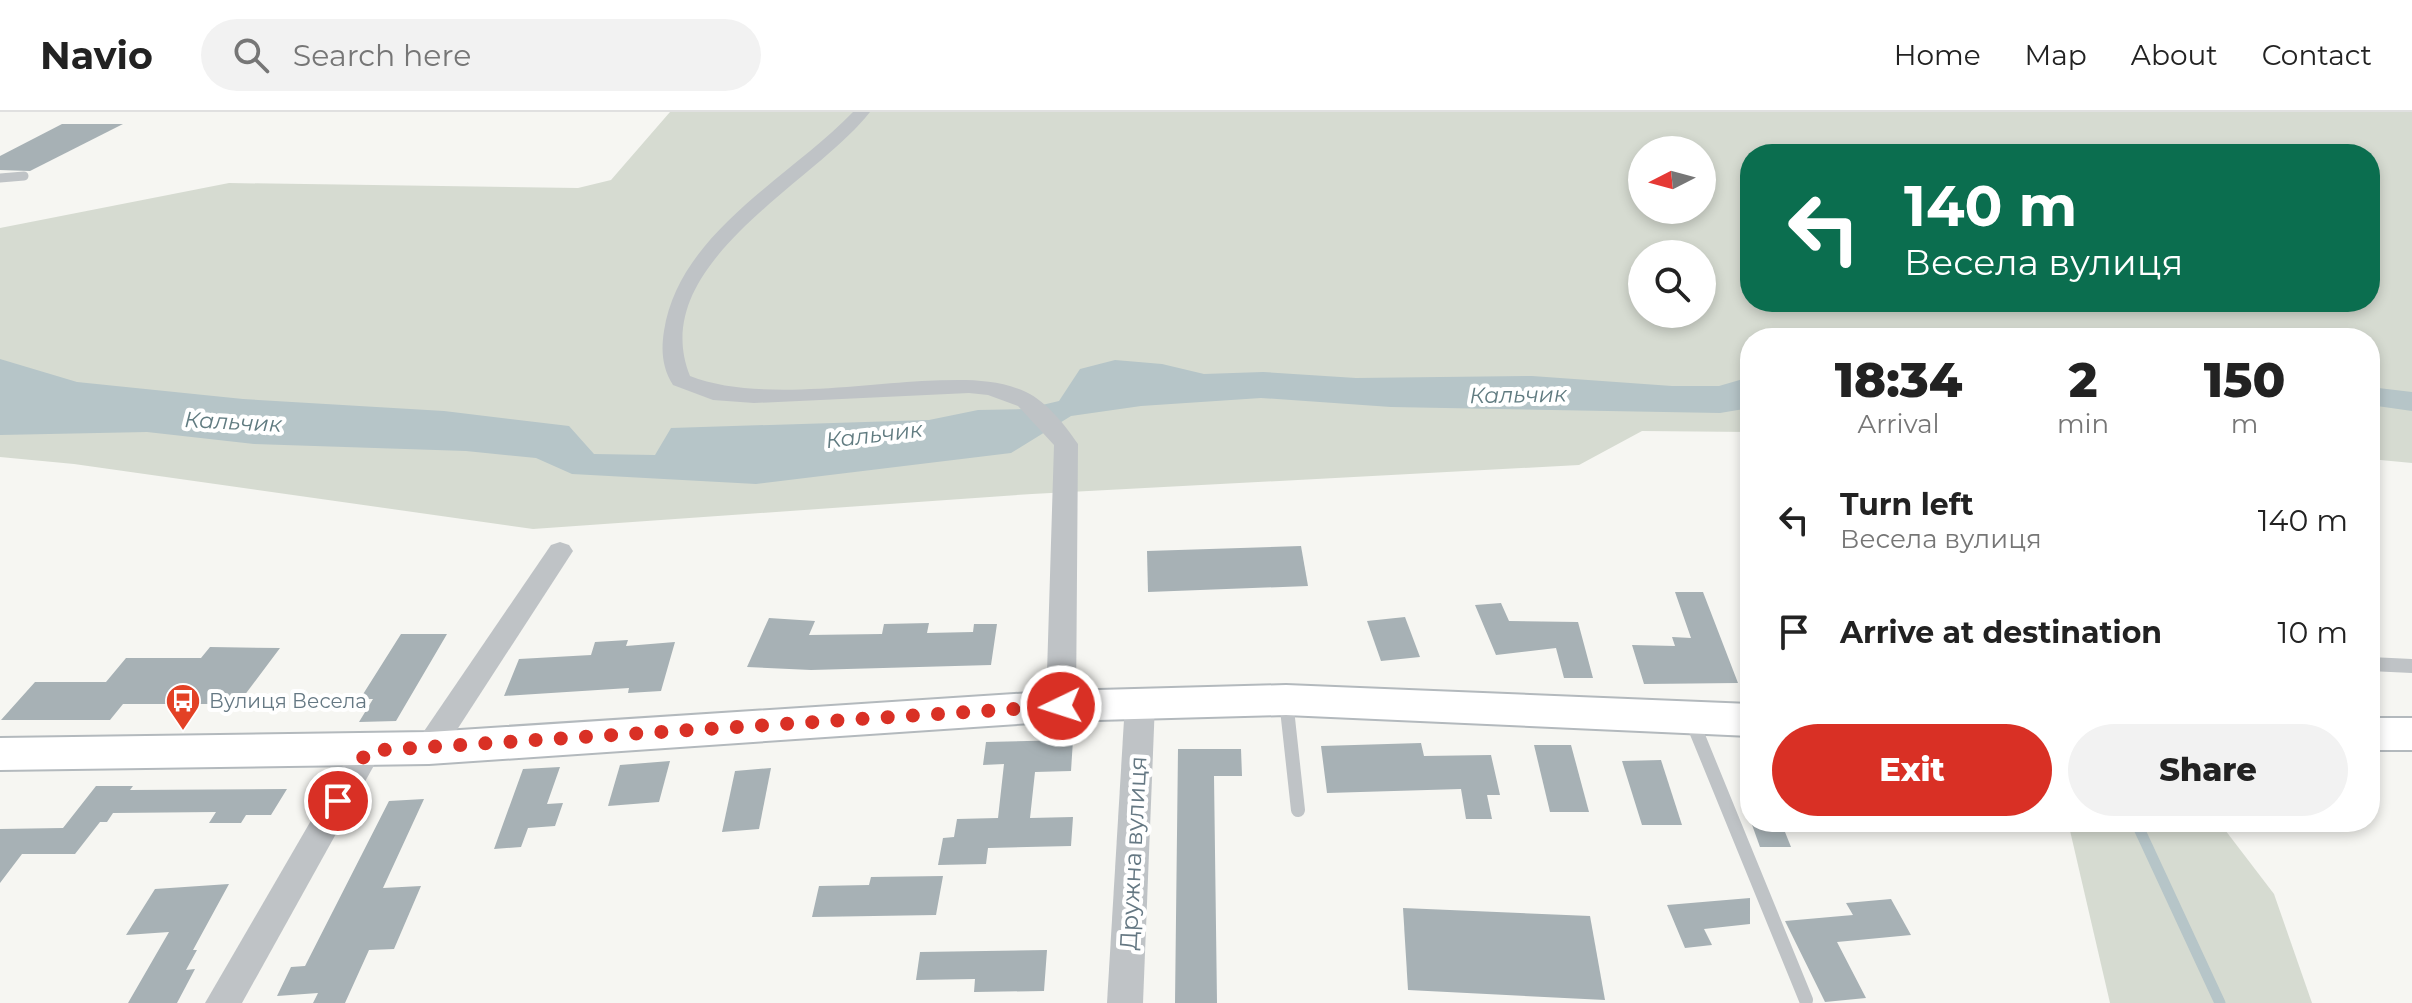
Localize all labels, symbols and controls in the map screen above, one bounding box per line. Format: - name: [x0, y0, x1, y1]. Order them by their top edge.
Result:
- search box: [201, 19, 761, 91]
- text: Navio: [40, 32, 153, 79]
- icon: search: [229, 33, 273, 77]
- text: Search here: [293, 37, 471, 74]
- text: Home: [1894, 38, 1981, 72]
- text: Map: [2025, 38, 2087, 72]
- text: About: [2131, 38, 2218, 72]
- text: Contact: [2262, 38, 2372, 72]
- north arrow: [1628, 136, 1716, 224]
- map controls: [1628, 136, 1716, 328]
- text: 140 m: [1904, 172, 2077, 240]
- icon: left: [1772, 176, 1876, 280]
- button: search: [1628, 240, 1716, 328]
- text: Весела вулиця: [1904, 240, 2183, 284]
- text: 18:34: [1835, 351, 1962, 409]
- text: 2: [2069, 351, 2097, 409]
- text: 150: [2204, 351, 2285, 409]
- water label: Кальчик: [1469, 381, 1568, 409]
- water label: Кальчик: [184, 406, 284, 438]
- text: Arrival: [1858, 408, 1940, 440]
- text: min: [2057, 408, 2109, 440]
- text: m: [2231, 408, 2258, 440]
- water label: Кальчик: [824, 416, 925, 454]
- text: Turn left: [1840, 486, 1973, 523]
- icon: left: [1772, 498, 1816, 542]
- text: 140 m: [2258, 502, 2348, 539]
- text: Весела вулиця: [1840, 523, 2042, 555]
- icon: arrive: [1772, 610, 1816, 654]
- text: Arrive at destination: [1840, 614, 2162, 651]
- text: 10 m: [2278, 614, 2348, 651]
- position arrow: [1019, 664, 1103, 748]
- bus stop icon: Вулиця Весела: [164, 682, 202, 732]
- place label: Вулиця Весела: [209, 689, 367, 713]
- button: Exit: [1772, 724, 2052, 816]
- button: Share: [2068, 724, 2348, 816]
- street label: Дружна вулиця: [1113, 755, 1153, 951]
- pin: [304, 767, 372, 835]
- icon: arrive: [316, 779, 360, 823]

